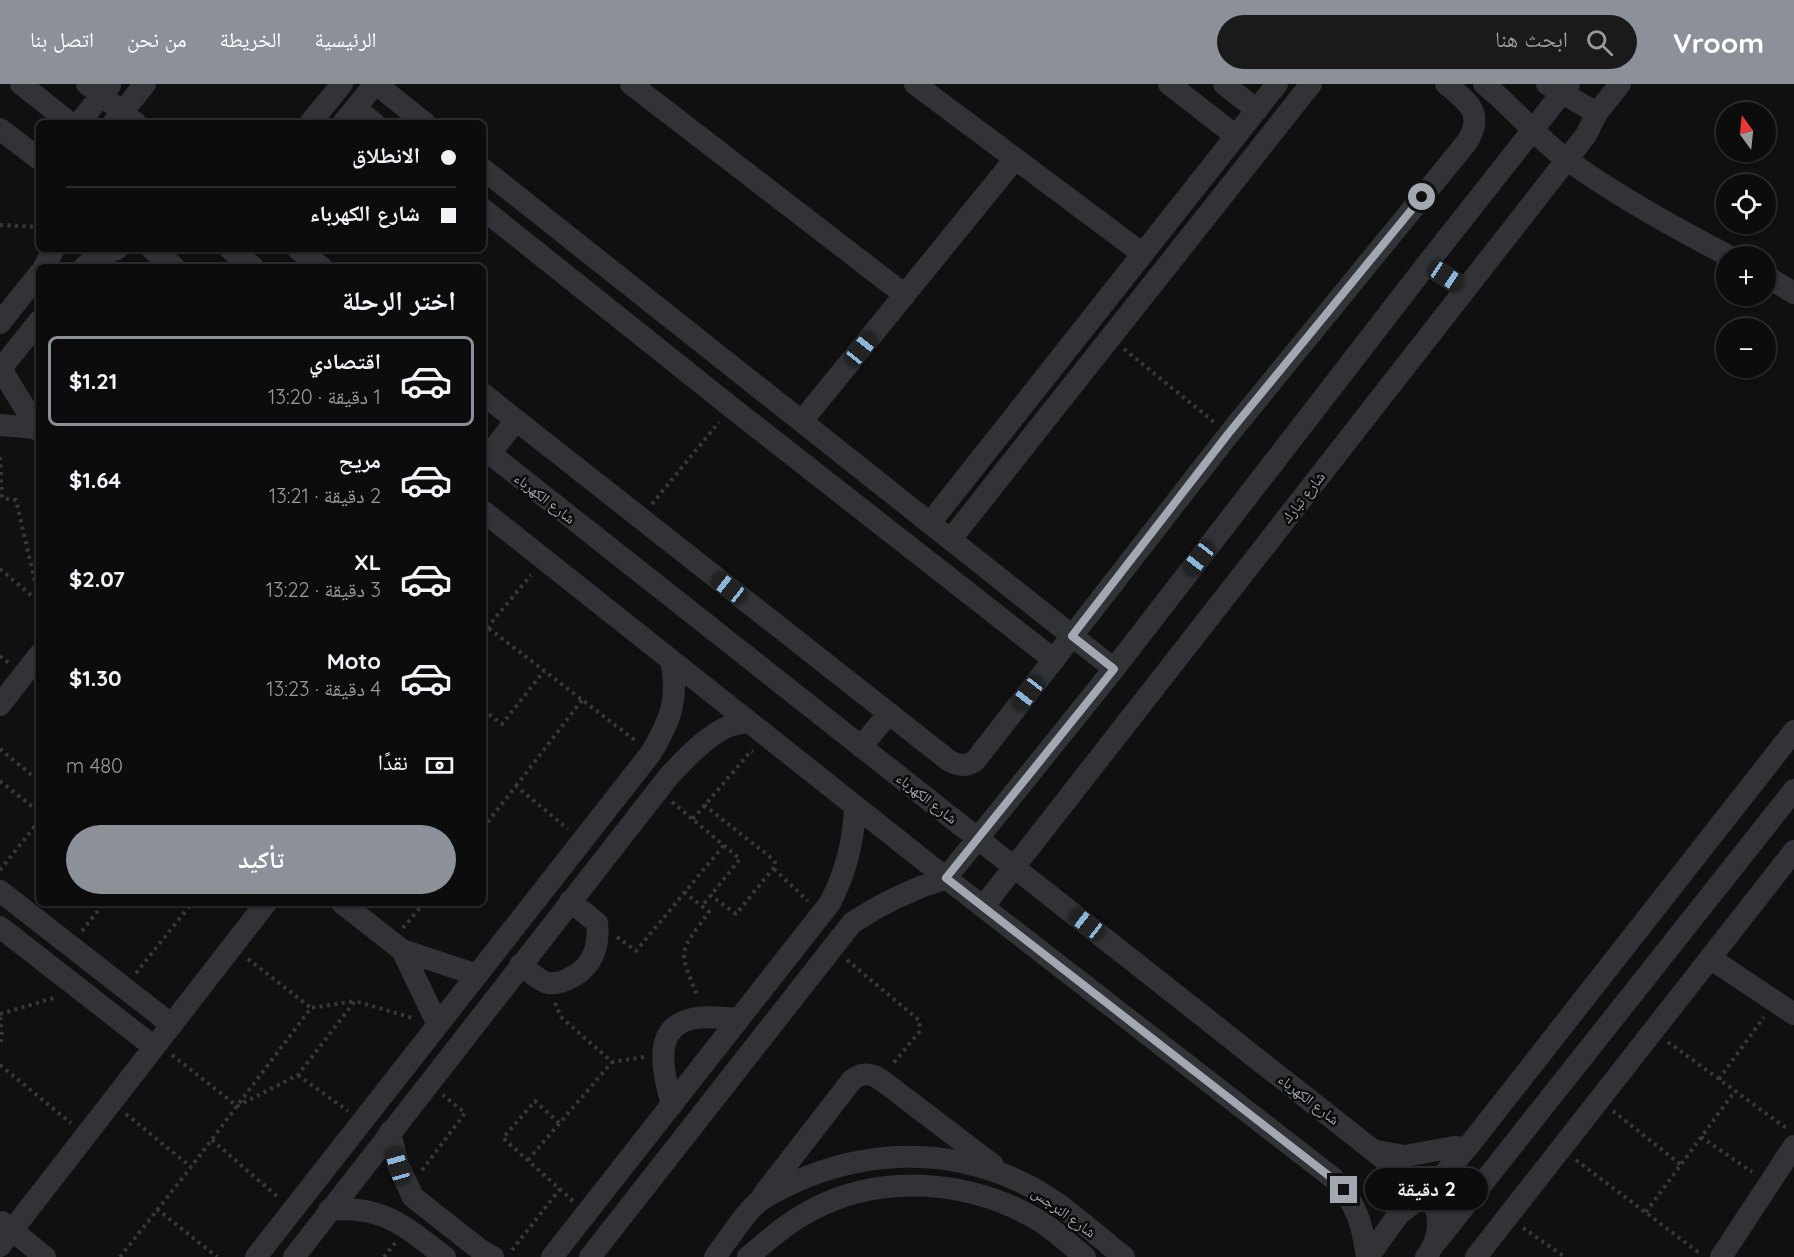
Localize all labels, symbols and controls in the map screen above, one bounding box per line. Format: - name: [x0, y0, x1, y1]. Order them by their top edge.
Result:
- search box: [1217, 15, 1637, 69]
- text: ابحث هنا: [1495, 25, 1568, 53]
- text: Vroom: [1673, 25, 1764, 60]
- text: اتصل بنا: [30, 26, 94, 52]
- text: من نحن: [127, 26, 187, 52]
- text: الخريطة: [220, 26, 281, 52]
- text: الرئيسية: [314, 26, 377, 52]
- icon: search: [1583, 26, 1616, 59]
- north arrow: [1716, 102, 1776, 162]
- map controls: [1716, 102, 1776, 378]
- text: الانطلاق: [352, 141, 420, 169]
- button: locate: [1716, 174, 1776, 234]
- route start: [1408, 183, 1435, 210]
- text: شارع الكهرباء: [309, 199, 420, 227]
- button: +: [1716, 246, 1776, 306]
- car: [1426, 258, 1466, 294]
- text: اختر الرحلة: [342, 283, 456, 317]
- button: −: [1716, 318, 1776, 378]
- car: [843, 329, 879, 369]
- text: اقتصادي: [309, 347, 381, 375]
- icon: car: [399, 354, 453, 408]
- text: $1.21: [69, 367, 117, 395]
- text: 1 دقيقة · 13:20: [268, 384, 381, 409]
- text: مريح: [338, 446, 381, 474]
- icon: car: [399, 453, 453, 507]
- text: $1.64: [69, 466, 121, 494]
- street label: شارع تبارك: [1277, 467, 1330, 527]
- street label: شارع الكهرباء: [510, 468, 580, 529]
- text: 2 دقيقة · 13:21: [269, 483, 381, 508]
- car: [1181, 538, 1217, 578]
- text: XL: [354, 548, 381, 576]
- icon: car: [399, 552, 453, 606]
- text: $2.07: [69, 565, 125, 593]
- car: [709, 570, 749, 606]
- text: 3 دقيقة · 13:22: [266, 577, 381, 602]
- text: Moto: [327, 647, 381, 675]
- icon: car: [399, 651, 453, 705]
- text: $1.30: [69, 664, 122, 692]
- car: [1010, 673, 1046, 713]
- text: 4 دقيقة · 13:23: [266, 676, 381, 701]
- text: نقدًا: [378, 748, 408, 776]
- icon: cash: [423, 749, 456, 782]
- text: 480 m: [66, 753, 123, 778]
- street label: شارع الكهرباء: [892, 768, 962, 829]
- button: تأكيد: [66, 825, 456, 894]
- car: [1067, 906, 1107, 942]
- street label: شارع الكهرباء: [1274, 1069, 1344, 1130]
- car: [384, 1146, 412, 1186]
- callout: 2 دقيقة: [1365, 1169, 1488, 1211]
- route end: [1330, 1176, 1357, 1203]
- text: 2 دقيقة: [1397, 1176, 1456, 1201]
- street label: شارع النرجس: [1028, 1182, 1100, 1242]

